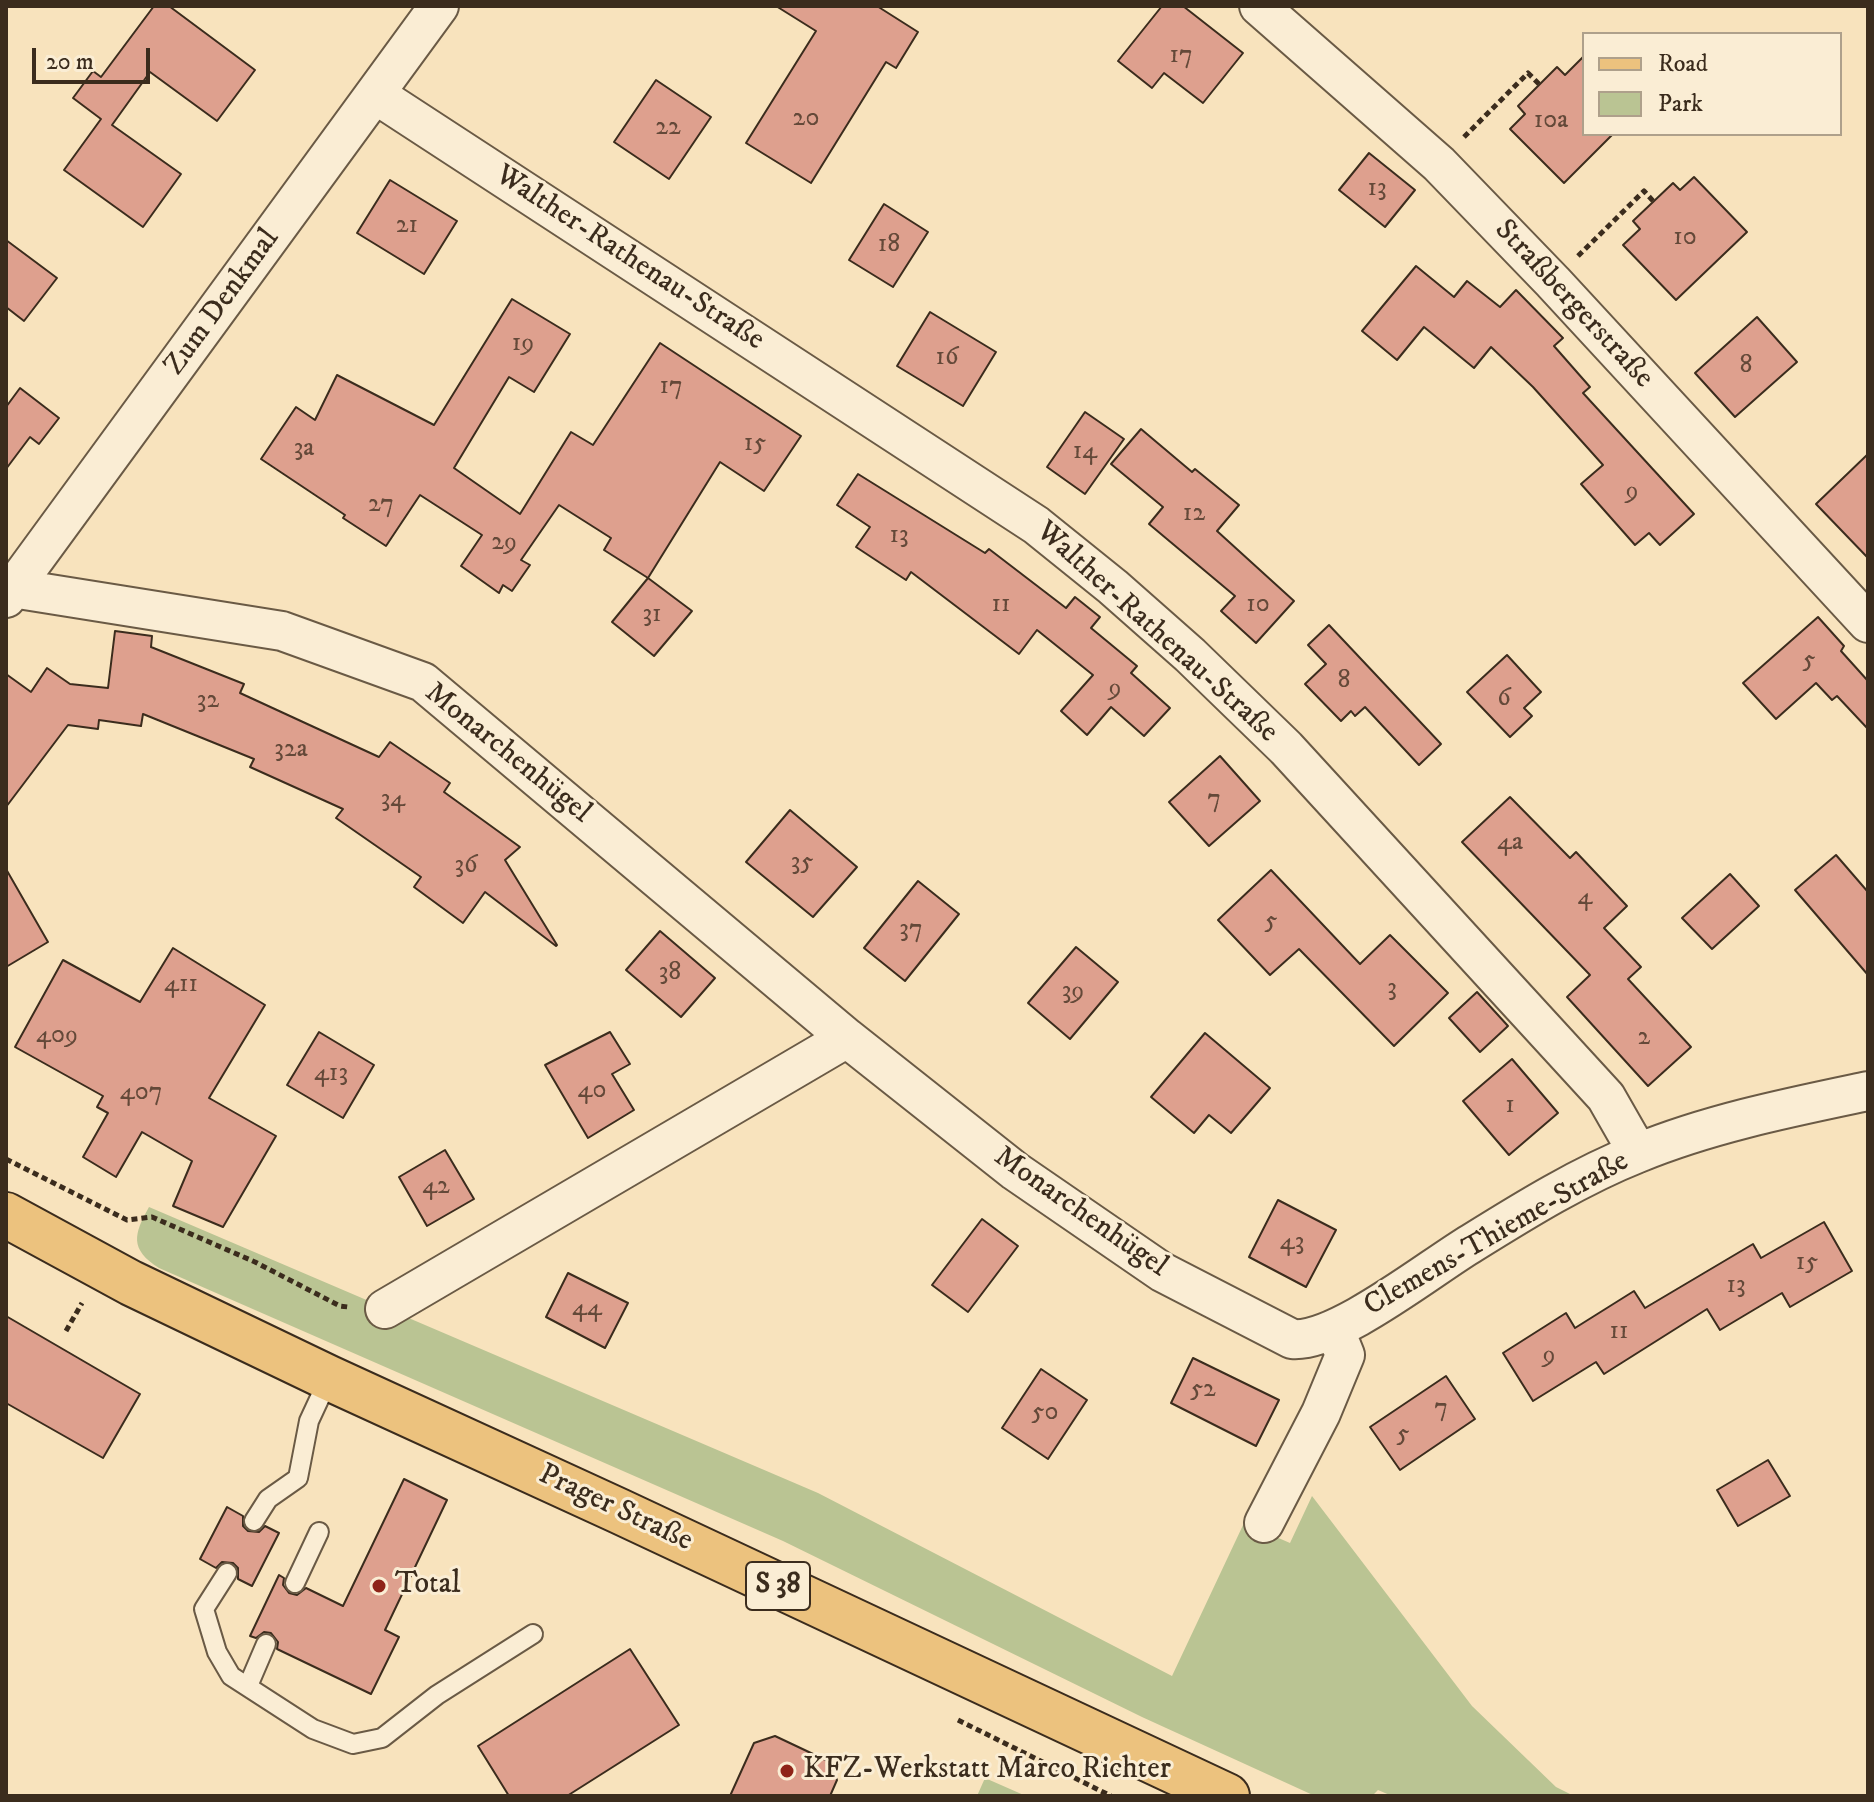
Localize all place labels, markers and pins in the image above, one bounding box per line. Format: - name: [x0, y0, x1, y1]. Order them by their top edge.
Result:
- place label: Total: [395, 1568, 460, 1604]
- marker: Total: [370, 1577, 388, 1595]
- place label: KFZ-Werkstatt Marco Richter: [803, 1753, 1171, 1789]
- marker: KFZ-Werkstatt Marco Richter: [778, 1762, 796, 1780]

